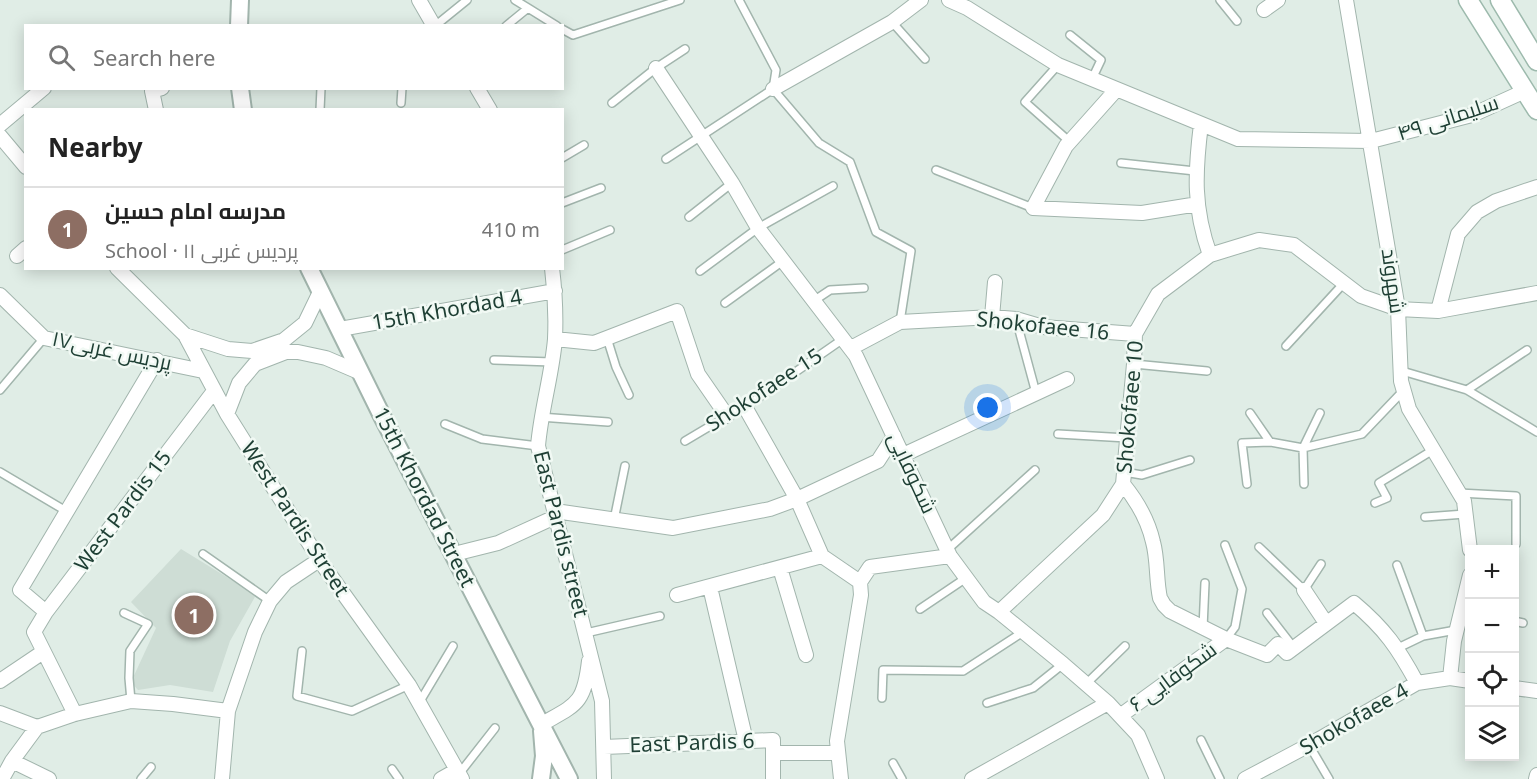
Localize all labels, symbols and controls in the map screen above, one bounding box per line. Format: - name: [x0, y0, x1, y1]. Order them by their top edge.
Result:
- search box: [24, 24, 564, 90]
- icon: search: [45, 41, 78, 74]
- text: Search here: [93, 42, 215, 72]
- street label: سلیمانی ۴۹: [1394, 88, 1502, 147]
- text: Nearby: [48, 129, 143, 165]
- text: مدرسه امام حسین: [105, 195, 286, 225]
- text: 1: [62, 216, 73, 243]
- text: 410 m: [482, 216, 540, 243]
- text: School · پردیس غربی ۱۱: [105, 237, 298, 264]
- street label: شهروند: [1376, 246, 1412, 315]
- street label: 15th Khordad 4: [370, 282, 524, 336]
- street label: Shokofaee 16: [975, 304, 1111, 346]
- street label: پردیس غربی۱۷: [50, 324, 175, 377]
- street label: Shokofaee 10: [1109, 339, 1149, 475]
- street label: Shokofaee 15: [700, 341, 827, 437]
- your location: [973, 393, 1002, 422]
- street label: 15th Khordad Street: [367, 402, 483, 592]
- street label: شکوفایی: [882, 427, 944, 518]
- street label: West Pardis Street: [235, 436, 357, 602]
- street label: West Pardis 15: [67, 444, 177, 577]
- street label: East Pardis street: [528, 448, 596, 620]
- map controls: [1465, 545, 1519, 761]
- button: +: [1465, 545, 1519, 599]
- pin: 1: [174, 592, 214, 638]
- button: −: [1465, 599, 1519, 653]
- street label: شکوفایی ۶: [1123, 635, 1222, 717]
- button: locate: [1465, 653, 1519, 707]
- street label: Shokofaee 4: [1294, 676, 1413, 761]
- button: layers: [1465, 707, 1519, 761]
- street label: East Pardis 6: [629, 726, 755, 758]

